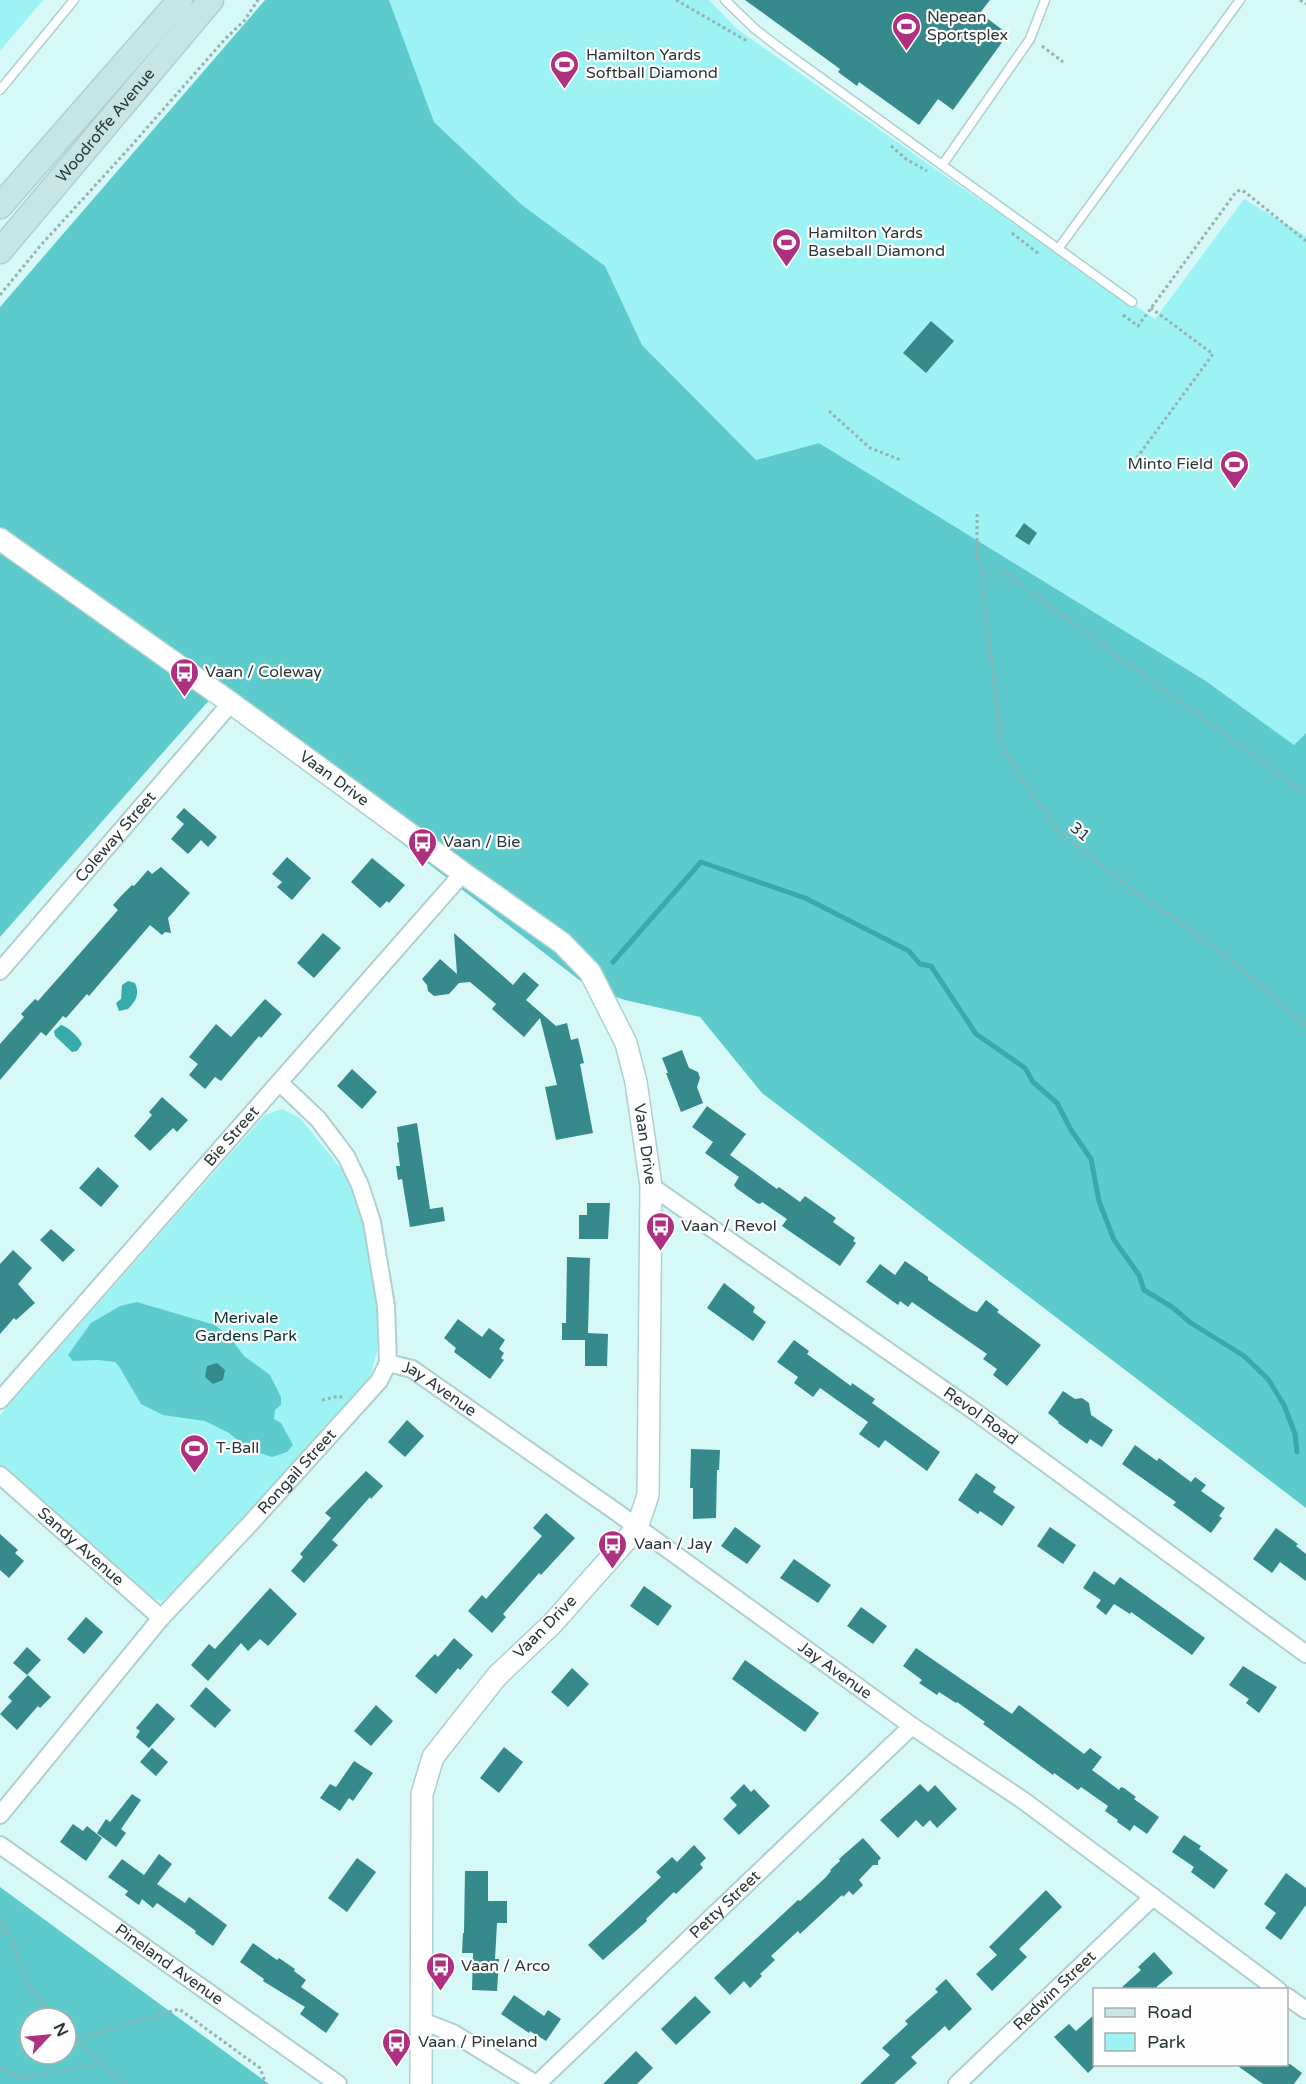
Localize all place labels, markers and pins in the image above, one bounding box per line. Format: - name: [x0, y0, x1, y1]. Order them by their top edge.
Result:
- place label: Nepean Sportsplex: [927, 7, 1008, 45]
- sports icon: Nepean Sportsplex: [890, 10, 922, 52]
- place label: Hamilton Yards Softball Diamond: [586, 45, 718, 83]
- sports icon: Hamilton Yards Softball Diamond: [549, 48, 581, 90]
- place label: Hamilton Yards Baseball Diamond: [808, 223, 945, 261]
- sports icon: Hamilton Yards Baseball Diamond: [771, 226, 803, 268]
- sports icon: Minto Field: [1218, 448, 1250, 490]
- place label: Minto Field: [1128, 454, 1213, 474]
- bus stop icon: Vaan / Coleway: [168, 656, 200, 698]
- place label: Vaan / Coleway: [205, 662, 322, 682]
- bus stop icon: Vaan / Bie: [406, 826, 438, 868]
- place label: Vaan / Bie: [443, 832, 520, 852]
- bus stop icon: Vaan / Revol: [644, 1210, 676, 1252]
- place label: Vaan / Revol: [681, 1216, 777, 1236]
- sports icon: T-Ball: [179, 1432, 211, 1474]
- place label: T-Ball: [216, 1438, 259, 1458]
- bus stop icon: Vaan / Jay: [597, 1528, 629, 1570]
- place label: Vaan / Jay: [634, 1534, 713, 1554]
- bus stop icon: Vaan / Arco: [424, 1950, 456, 1992]
- place label: Vaan / Arco: [461, 1956, 550, 1976]
- bus stop icon: Vaan / Pineland: [381, 2026, 413, 2068]
- place label: Vaan / Pineland: [418, 2032, 538, 2052]

